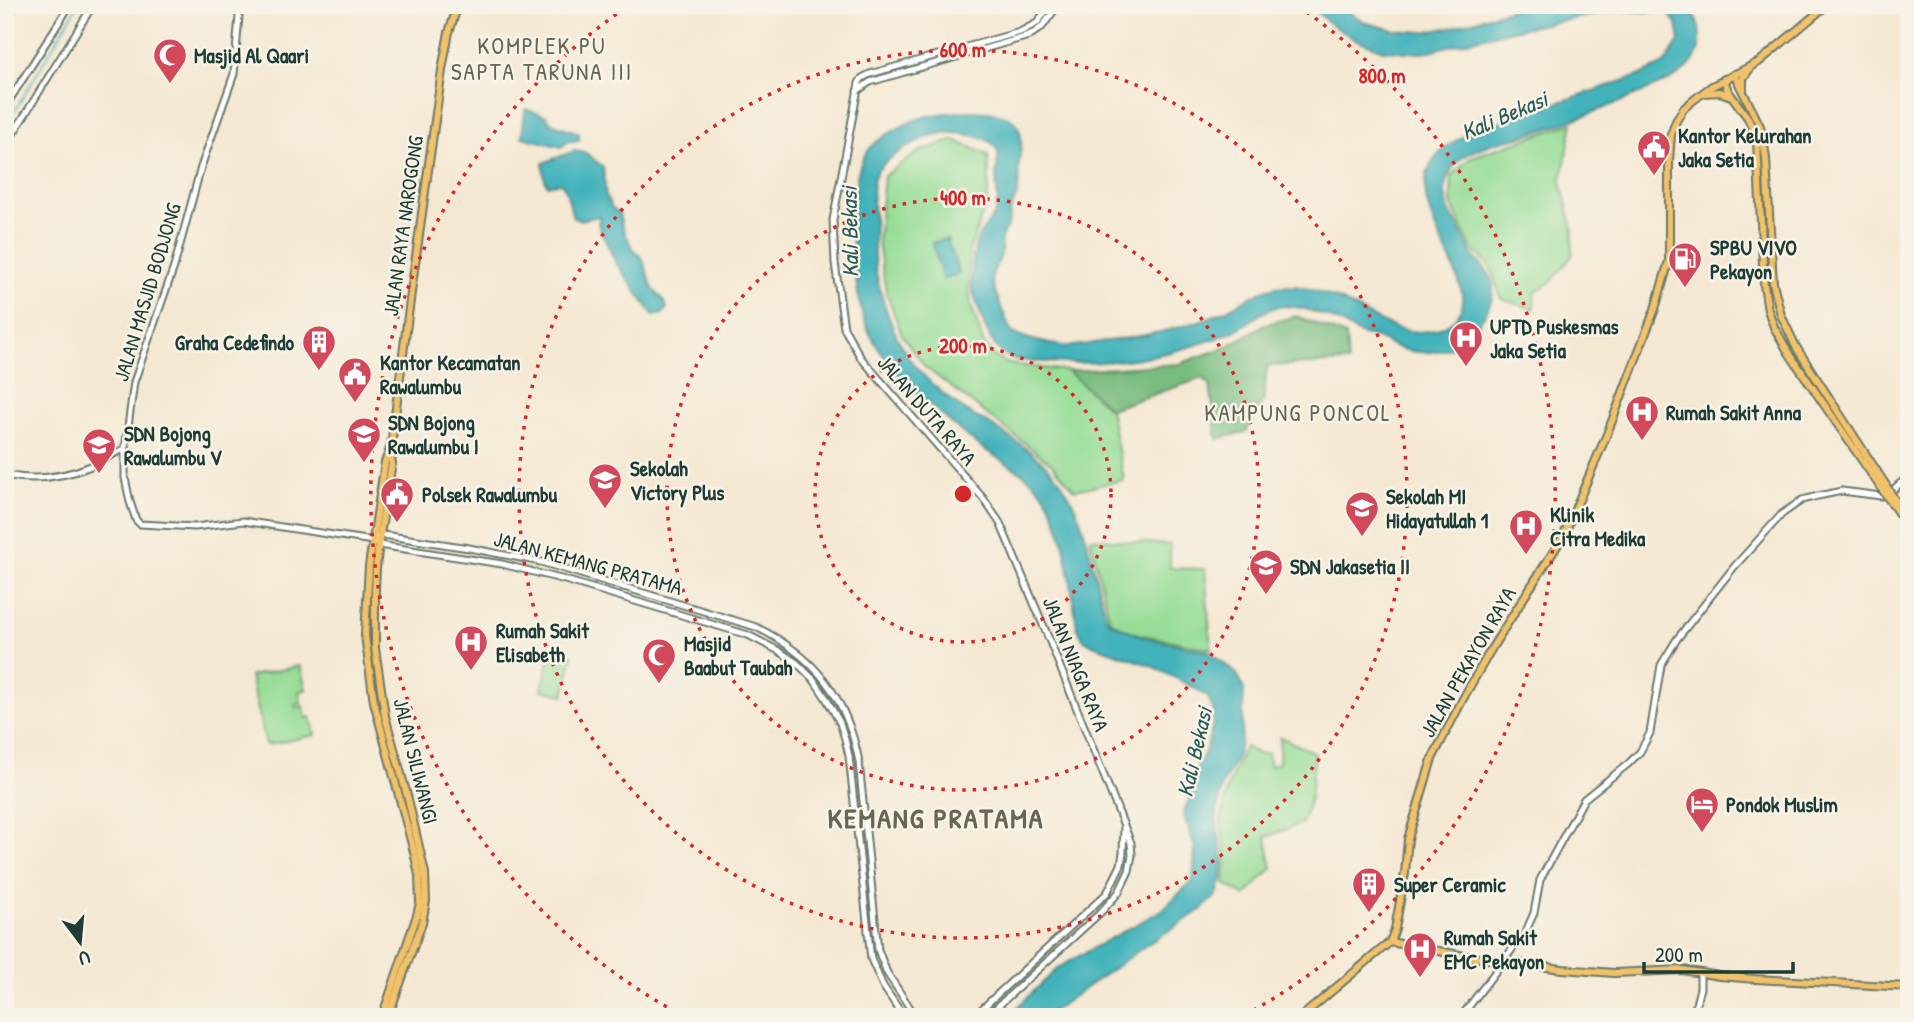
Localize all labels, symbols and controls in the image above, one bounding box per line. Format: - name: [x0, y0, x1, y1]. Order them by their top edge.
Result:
- district label: KOMPLEK PU SAPTA TARUNA III: [451, 30, 633, 87]
- text: 600 m: [940, 35, 986, 64]
- mosque icon: Masjid Al Qaari: [151, 36, 189, 85]
- place label: Masjid Al Qaari: [194, 41, 309, 70]
- text: 800 m: [1358, 61, 1406, 90]
- water label: Kali Bekasi: [1456, 82, 1554, 147]
- place label: Kantor Kelurahan Jaka Setia: [1678, 121, 1812, 174]
- public building icon: Kantor Kelurahan Jaka Setia: [1635, 128, 1673, 177]
- street label: JALAN RAYA NAROGONG: [376, 134, 430, 318]
- text: 400 m: [940, 183, 986, 212]
- water label: Kali Bekasi: [833, 184, 865, 278]
- street label: JALAN MASJID BODJONG: [106, 199, 188, 385]
- place label: SPBU VIVO Pekayon: [1710, 233, 1797, 287]
- fuel station icon: SPBU VIVO Pekayon: [1666, 240, 1704, 289]
- place label: UPTD Puskesmas Jaka Setia: [1490, 312, 1619, 365]
- hospital icon: UPTD Puskesmas Jaka Setia: [1447, 319, 1485, 368]
- building icon: Graha Cedefindo: [300, 323, 338, 372]
- place label: Graha Cedefindo: [175, 328, 295, 357]
- text: 200 m: [939, 331, 987, 360]
- place label: Kantor Kecamatan Rawalumbu: [380, 348, 521, 401]
- street label: JALAN DUTA RAYA: [871, 348, 983, 472]
- public building icon: Kantor Kecamatan Rawalumbu: [336, 355, 374, 404]
- hospital icon: Rumah Sakit Anna: [1623, 393, 1661, 442]
- district label: KAMPUNG PONCOL: [1204, 397, 1392, 428]
- place label: Rumah Sakit Anna: [1666, 398, 1802, 427]
- place label: SDN Bojong Rawalumbu I: [388, 408, 479, 461]
- school or university icon: SDN Bojong Rawalumbu I: [345, 415, 383, 464]
- place label: SDN Bojong Rawalumbu V: [124, 419, 223, 472]
- school or university icon: SDN Bojong Rawalumbu V: [80, 426, 118, 475]
- place label: Sekolah Victory Plus: [630, 454, 724, 508]
- school or university icon: Sekolah Victory Plus: [586, 461, 624, 510]
- public building icon: Polsek Rawalumbu: [378, 475, 416, 524]
- place label: Polsek Rawalumbu: [422, 480, 558, 509]
- centre of rings: [951, 482, 975, 506]
- place label: Sekolah MI Hidayatullah 1: [1386, 482, 1489, 536]
- school or university icon: Sekolah MI Hidayatullah 1: [1343, 489, 1381, 538]
- place label: Klinik Citra Medika: [1550, 500, 1646, 553]
- hospital icon: Klinik Citra Medika: [1507, 507, 1545, 556]
- street label: JALAN KEMANG PRATAMA: [491, 524, 685, 602]
- school or university icon: SDN Jakasetia II: [1247, 547, 1285, 596]
- place label: SDN Jakasetia II: [1290, 552, 1410, 581]
- street label: JALAN PEKAYON RAYA: [1413, 582, 1523, 742]
- street label: JALAN NIAGA RAYA: [1036, 592, 1116, 736]
- place label: Rumah Sakit Elisabeth: [496, 616, 589, 669]
- hospital icon: Rumah Sakit Elisabeth: [452, 623, 490, 672]
- place label: Masjid Baabut Taubah: [684, 629, 793, 682]
- mosque icon: Masjid Baabut Taubah: [640, 636, 678, 685]
- street label: JALAN SILIWANGI: [386, 695, 446, 827]
- water label: Kali Bekasi: [1169, 702, 1220, 800]
- hotel icon: Pondok Muslim: [1683, 785, 1721, 834]
- place label: Pondok Muslim: [1726, 790, 1838, 819]
- district label: KEMANG PRATAMA: [827, 799, 1045, 837]
- building icon: Super Ceramic: [1350, 865, 1388, 914]
- place label: Super Ceramic: [1394, 870, 1506, 900]
- north arrow: [46, 906, 116, 976]
- place label: Rumah Sakit EMC Pekayon: [1444, 923, 1544, 977]
- hospital icon: Rumah Sakit EMC Pekayon: [1401, 930, 1439, 979]
- scale bar: [1644, 931, 1793, 975]
- text: 200 m: [1655, 940, 1703, 969]
- text: U: [76, 944, 93, 972]

